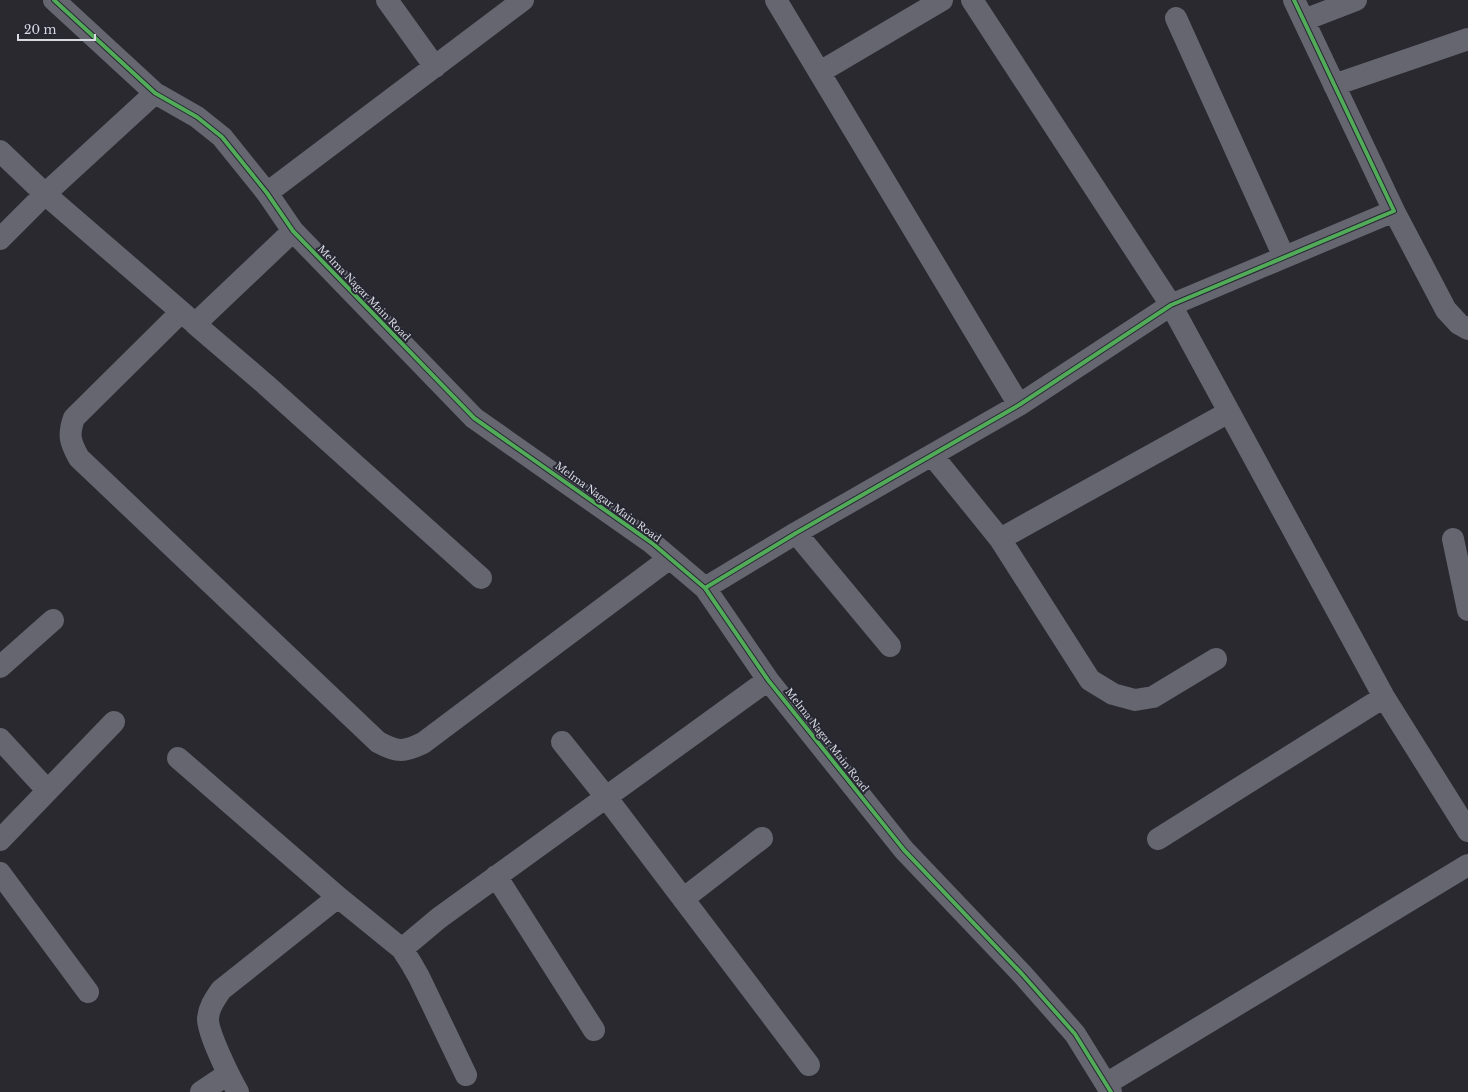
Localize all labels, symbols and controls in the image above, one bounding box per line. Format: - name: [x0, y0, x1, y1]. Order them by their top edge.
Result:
- scale bar: [18, 16, 95, 42]
- text: 20 m: [24, 22, 56, 37]
- street label: Melma Nagar Main Road: [315, 242, 413, 344]
- street label: Melma Nagar Main Road: [552, 459, 664, 545]
- street label: Melma Nagar Main Road: [782, 686, 872, 795]

